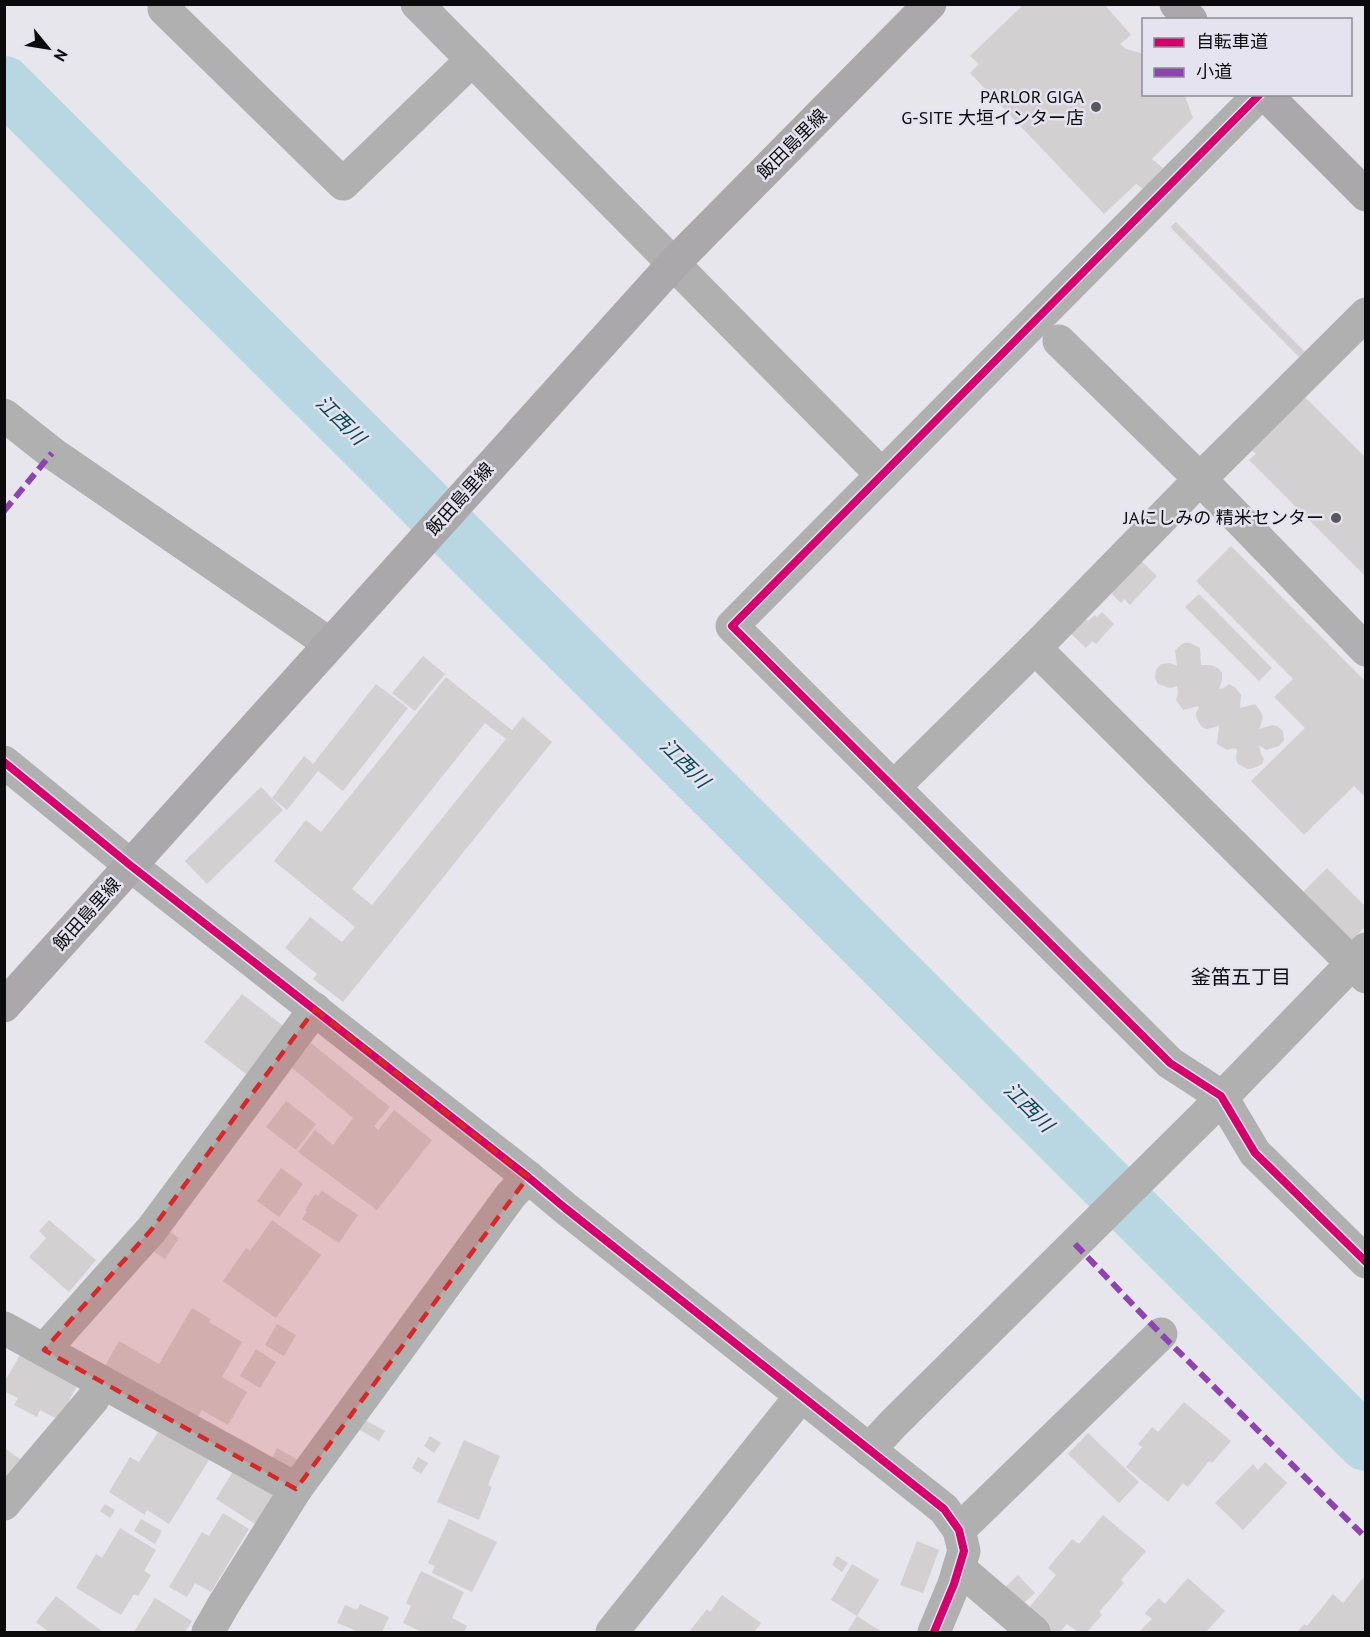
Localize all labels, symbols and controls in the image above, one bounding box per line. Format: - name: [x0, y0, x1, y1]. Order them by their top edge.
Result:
- north arrow: [18, 18, 78, 78]
- legend: [1142, 18, 1352, 96]
- text: 自転車道: [1196, 30, 1268, 53]
- text: N: [50, 46, 72, 65]
- text: 小道: [1196, 60, 1232, 83]
- place label: PARLOR GIGA G-SITE 大垣インター店: [901, 85, 1084, 129]
- marker: PARLOR GIGA G-SITE 大垣インター店: [1089, 100, 1103, 114]
- street label: 飯田島里線: [752, 104, 832, 184]
- water label: 江西川: [311, 390, 373, 452]
- street label: 飯田島里線: [421, 458, 498, 540]
- place label: JAにしみの 精米センター: [1122, 506, 1324, 529]
- marker: JAにしみの 精米センター: [1329, 511, 1343, 525]
- water label: 江西川: [655, 733, 717, 795]
- street label: 飯田島里線: [48, 873, 125, 955]
- district label: 釜笛五丁目: [1191, 964, 1291, 990]
- water label: 江西川: [999, 1077, 1061, 1139]

